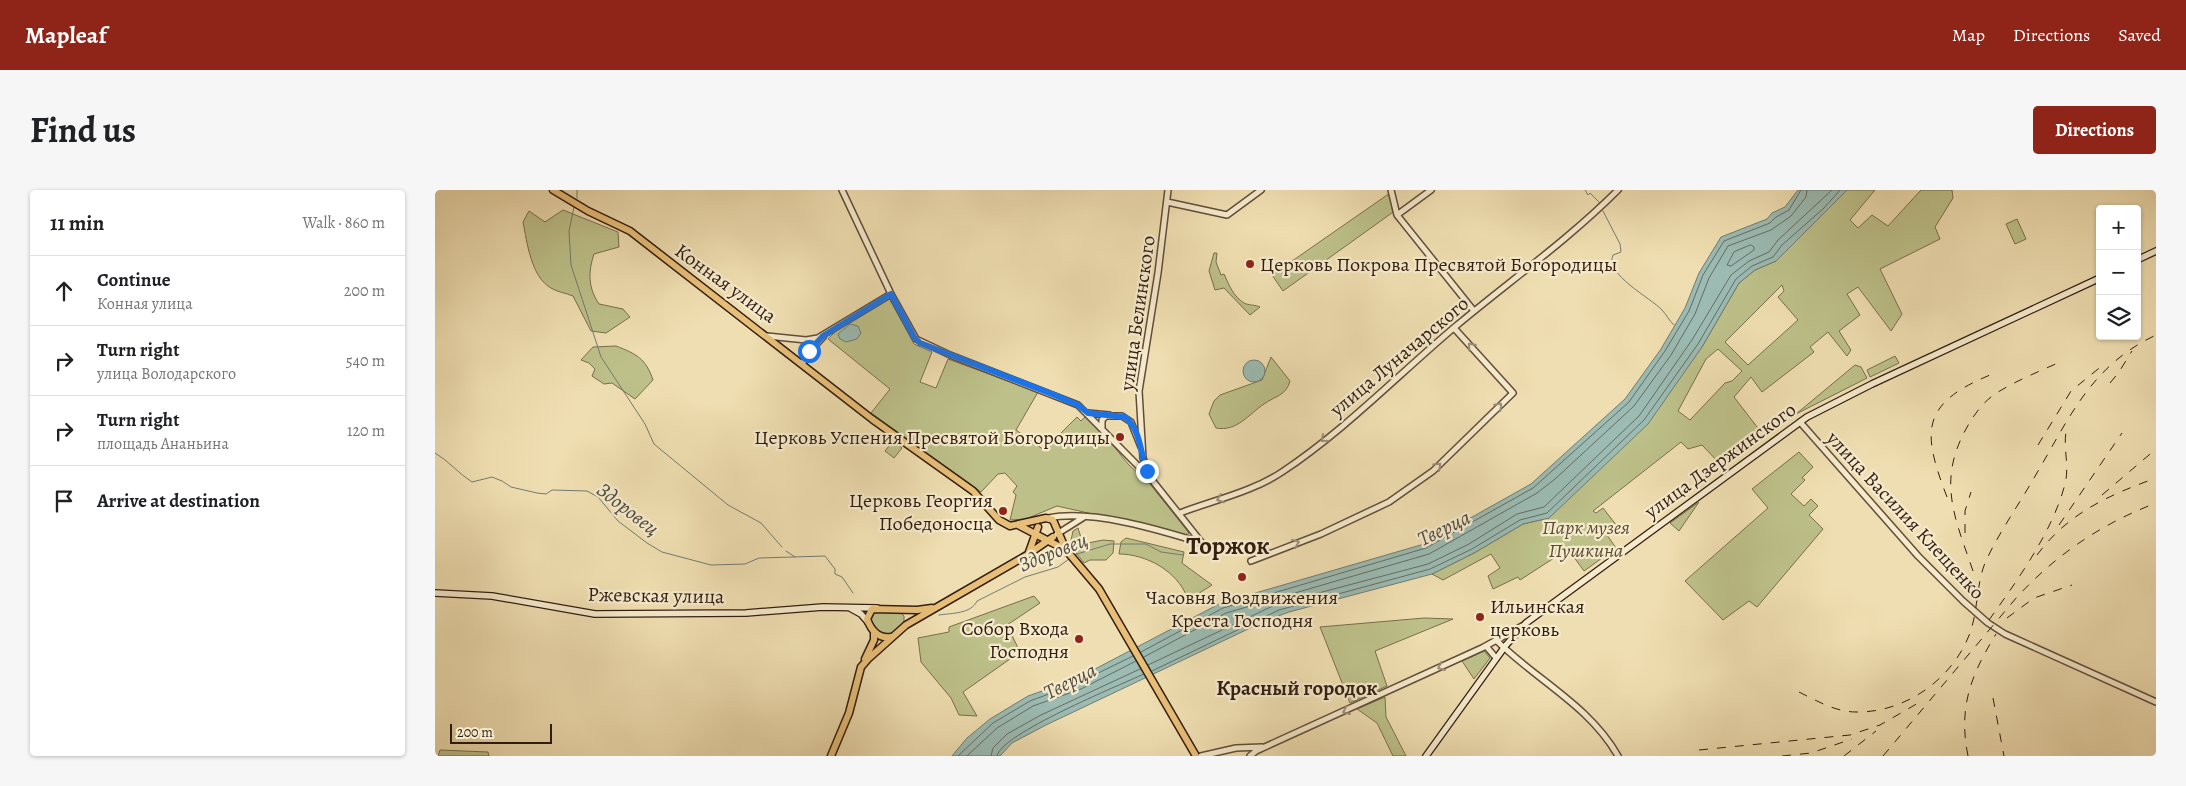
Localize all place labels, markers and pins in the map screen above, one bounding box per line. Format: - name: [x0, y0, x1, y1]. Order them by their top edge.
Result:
- place label: Церковь Покрова Пресвятой Богородицы: [1260, 251, 1617, 278]
- marker: Церковь Покрова Пресвятой Богородицы: [1244, 258, 1256, 270]
- place label: Церковь Успения Пресвятой Богородицы: [754, 424, 1110, 451]
- marker: Церковь Успения Пресвятой Богородицы: [1114, 431, 1126, 443]
- place label: Церковь Георгия Победоносца: [849, 487, 994, 537]
- marker: Церковь Георгия Победоносца: [997, 505, 1009, 517]
- marker: Часовня Воздвижения Креста Господня: [1236, 571, 1248, 583]
- place label: Часовня Воздвижения Креста Господня: [1146, 584, 1338, 634]
- place label: Ильинская церковь: [1490, 593, 1585, 643]
- marker: Ильинская церковь: [1474, 611, 1486, 623]
- place label: Собор Входа Господня: [961, 615, 1070, 665]
- marker: Собор Входа Господня: [1073, 633, 1085, 645]

